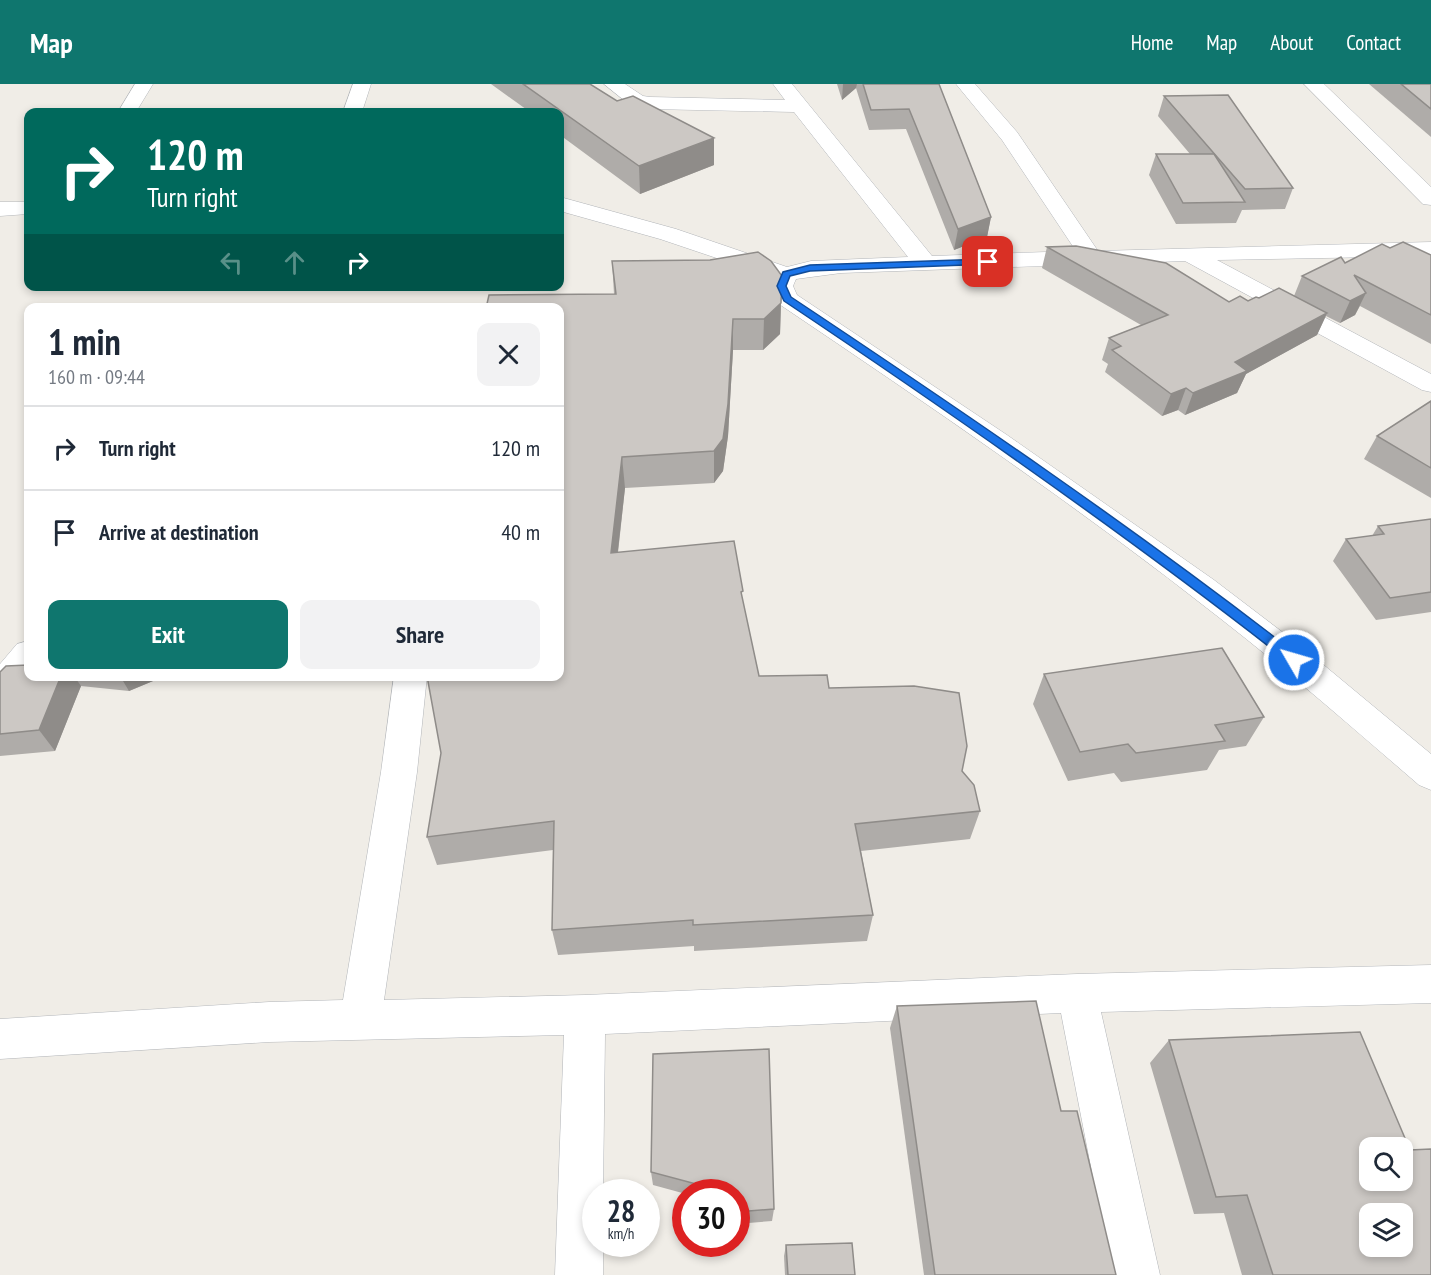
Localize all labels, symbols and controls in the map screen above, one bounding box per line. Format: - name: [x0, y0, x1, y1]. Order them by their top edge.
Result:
- text: Map: [30, 24, 73, 61]
- text: Home: [1131, 29, 1173, 56]
- text: Map: [1206, 29, 1237, 56]
- text: About: [1270, 29, 1313, 56]
- text: Contact: [1346, 29, 1401, 56]
- text: 120 m: [147, 127, 244, 182]
- icon: right: [48, 132, 126, 210]
- text: Turn right: [147, 180, 238, 214]
- pin: [962, 236, 1013, 287]
- icon: arrive: [971, 245, 1004, 278]
- icon: left: [215, 246, 248, 279]
- icon: ahead: [278, 246, 311, 279]
- icon: right: [341, 246, 374, 279]
- text: 1 min: [48, 318, 121, 365]
- button: close: [477, 323, 540, 386]
- text: 160 m · 09:44: [48, 364, 145, 390]
- icon: right: [48, 432, 81, 465]
- text: Turn right: [99, 434, 176, 462]
- text: 120 m: [491, 434, 540, 462]
- icon: arrive: [48, 516, 81, 549]
- text: Arrive at destination: [99, 518, 259, 546]
- text: 40 m: [501, 518, 540, 546]
- button: Exit: [48, 600, 288, 669]
- button: Share: [300, 600, 540, 669]
- position arrow: [1262, 628, 1326, 692]
- map controls: [1359, 1137, 1413, 1257]
- button: search: [1359, 1137, 1413, 1191]
- speed limit sign: 30: [672, 1179, 750, 1257]
- text: 28: [607, 1191, 635, 1230]
- button: layers: [1359, 1203, 1413, 1257]
- text: km/h: [608, 1224, 634, 1243]

